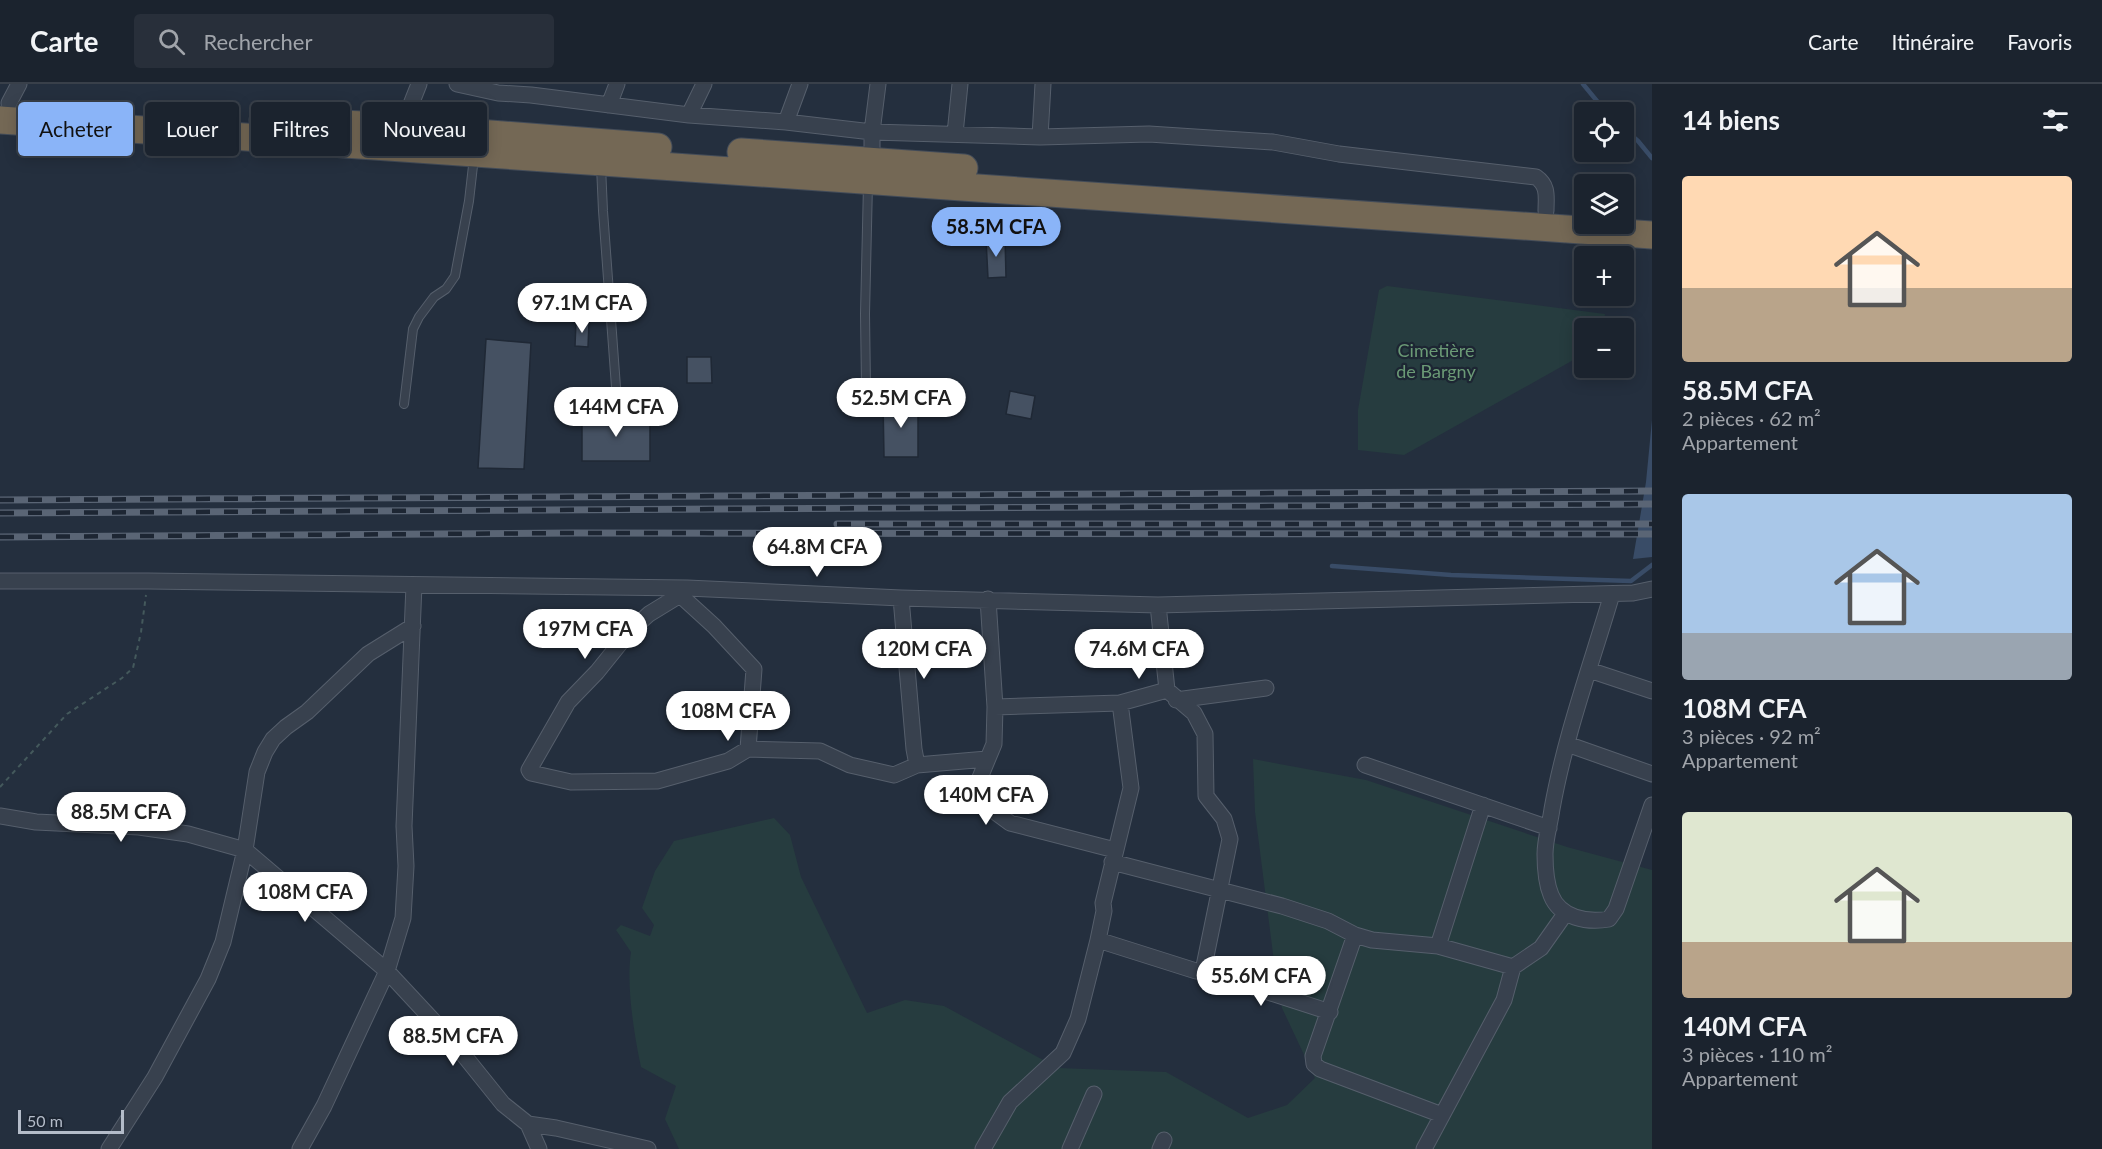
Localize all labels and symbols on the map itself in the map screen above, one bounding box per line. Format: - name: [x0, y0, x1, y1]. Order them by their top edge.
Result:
- pin: 58.5M CFA: [927, 207, 1065, 258]
- pin: 97.1M CFA: [513, 283, 651, 334]
- park label: Cimetière de Bargny: [1396, 339, 1476, 382]
- pin: 52.5M CFA: [832, 378, 970, 429]
- pin: 144M CFA: [554, 387, 678, 438]
- pin: 64.8M CFA: [748, 527, 886, 578]
- pin: 197M CFA: [523, 609, 647, 660]
- pin: 120M CFA: [862, 629, 986, 680]
- pin: 74.6M CFA: [1070, 629, 1208, 680]
- pin: 108M CFA: [666, 691, 790, 742]
- pin: 140M CFA: [924, 775, 1048, 826]
- pin: 88.5M CFA: [52, 792, 190, 843]
- pin: 108M CFA: [243, 872, 367, 923]
- pin: 55.6M CFA: [1192, 956, 1330, 1007]
- pin: 88.5M CFA: [384, 1016, 522, 1067]
- scale bar: [18, 1107, 124, 1134]

